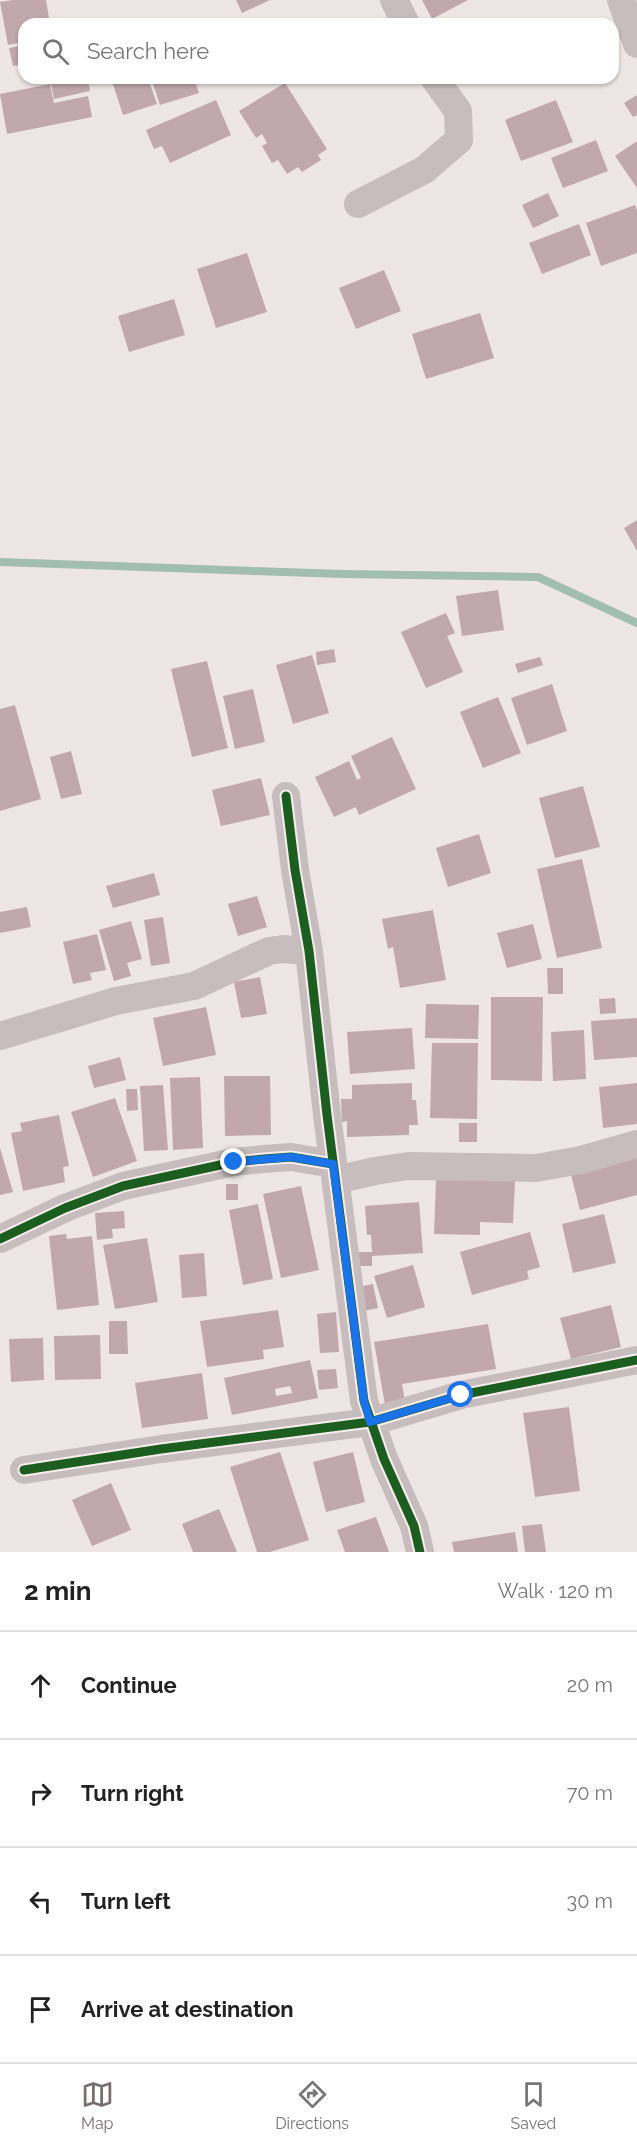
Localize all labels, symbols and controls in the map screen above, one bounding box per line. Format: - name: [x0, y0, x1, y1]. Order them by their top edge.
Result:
- search box: [18, 18, 619, 84]
- icon: search: [39, 35, 72, 68]
- text: Search here: [87, 38, 209, 64]
- route end: [220, 1148, 246, 1174]
- route start: [447, 1381, 473, 1407]
- text: 2 min: [24, 1576, 91, 1606]
- text: Walk · 120 m: [498, 1579, 613, 1603]
- icon: ahead: [24, 1669, 57, 1702]
- text: Continue: [81, 1672, 177, 1698]
- text: 20 m: [567, 1673, 613, 1697]
- icon: right: [24, 1777, 57, 1810]
- text: Turn right: [81, 1780, 184, 1806]
- text: 70 m: [567, 1781, 613, 1805]
- icon: left: [24, 1885, 57, 1918]
- text: Turn left: [81, 1888, 171, 1914]
- text: 30 m: [567, 1889, 613, 1913]
- icon: arrive: [24, 1993, 57, 2026]
- text: Arrive at destination: [81, 1996, 294, 2022]
- tab: Map: [81, 2078, 114, 2133]
- tab: Directions: [275, 2078, 349, 2133]
- tab: Saved: [510, 2078, 556, 2133]

